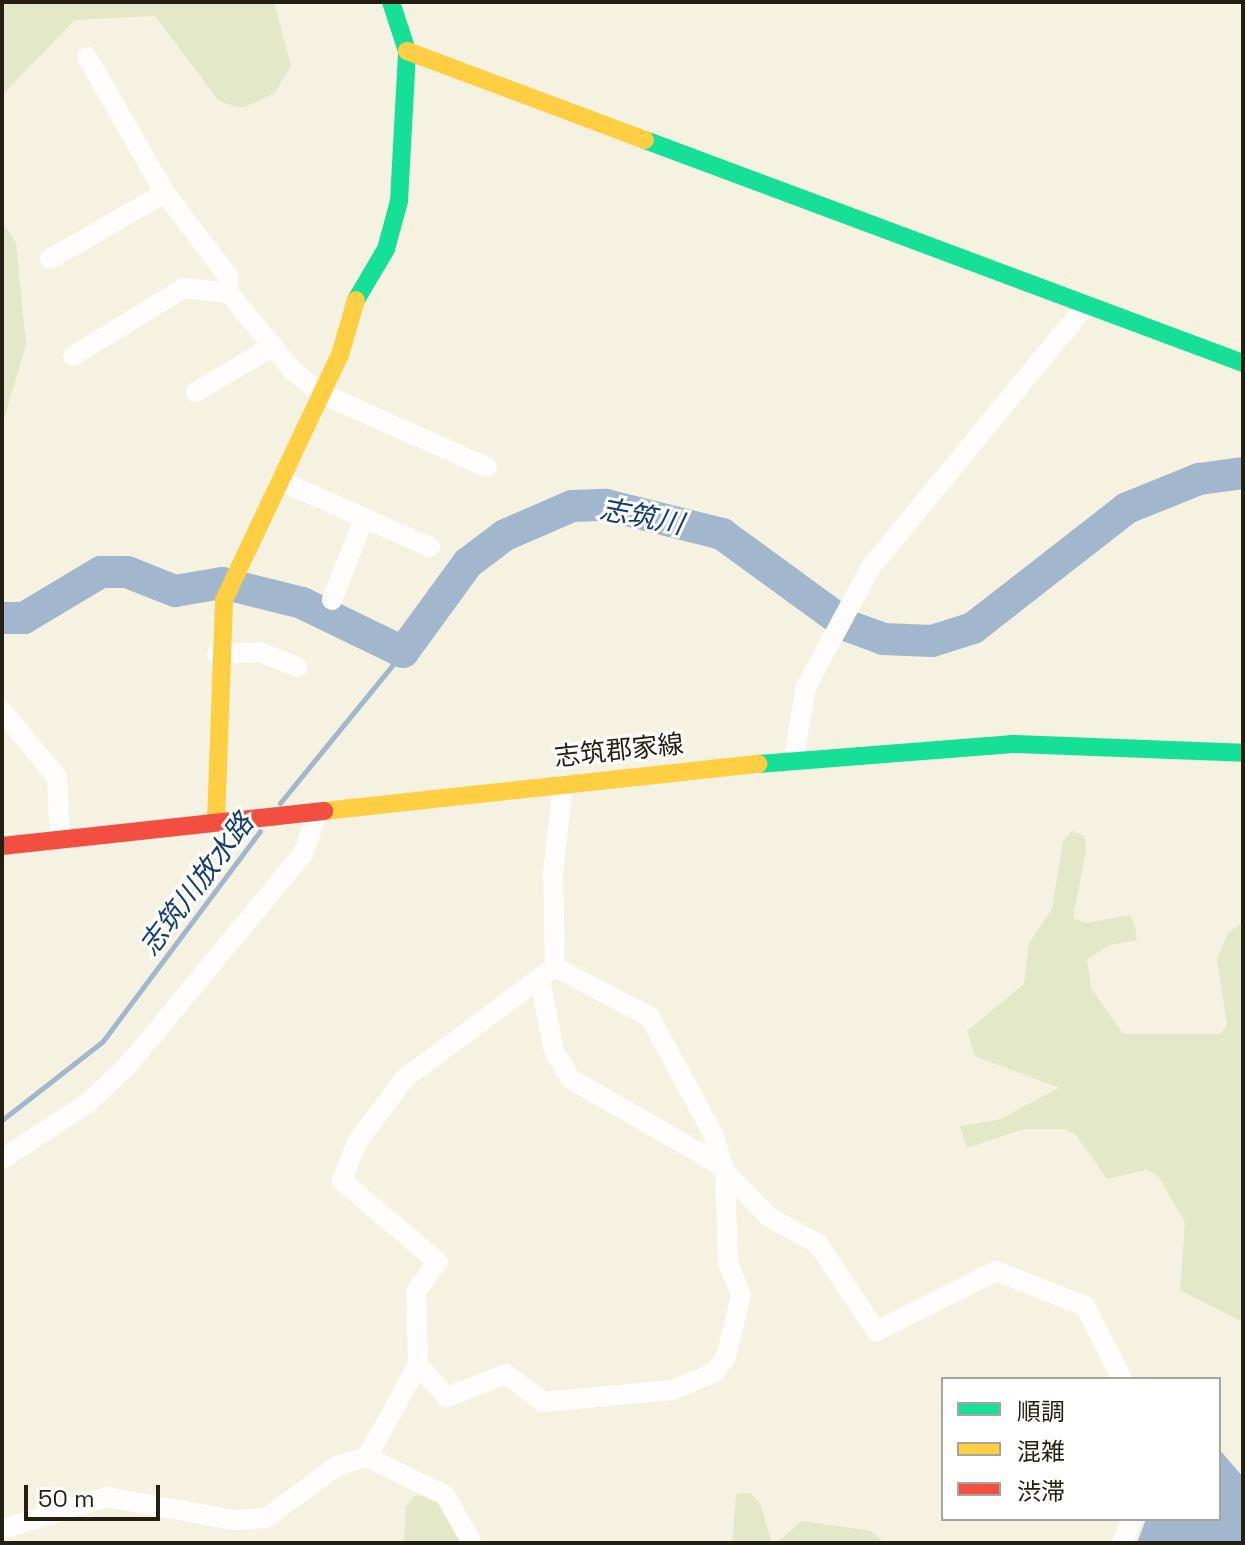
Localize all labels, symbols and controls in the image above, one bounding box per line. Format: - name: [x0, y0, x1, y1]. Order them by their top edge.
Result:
- water label: 志筑川: [598, 491, 686, 541]
- street label: 志筑郡家線: [553, 729, 685, 773]
- water label: 志筑川放水路: [132, 807, 260, 961]
- legend: [941, 1377, 1221, 1521]
- text: 順調: [1017, 1396, 1065, 1427]
- text: 混雑: [1017, 1436, 1065, 1467]
- scale bar: [28, 1469, 164, 1519]
- text: 渋滞: [1017, 1476, 1065, 1507]
- text: 50 m: [38, 1483, 95, 1514]

